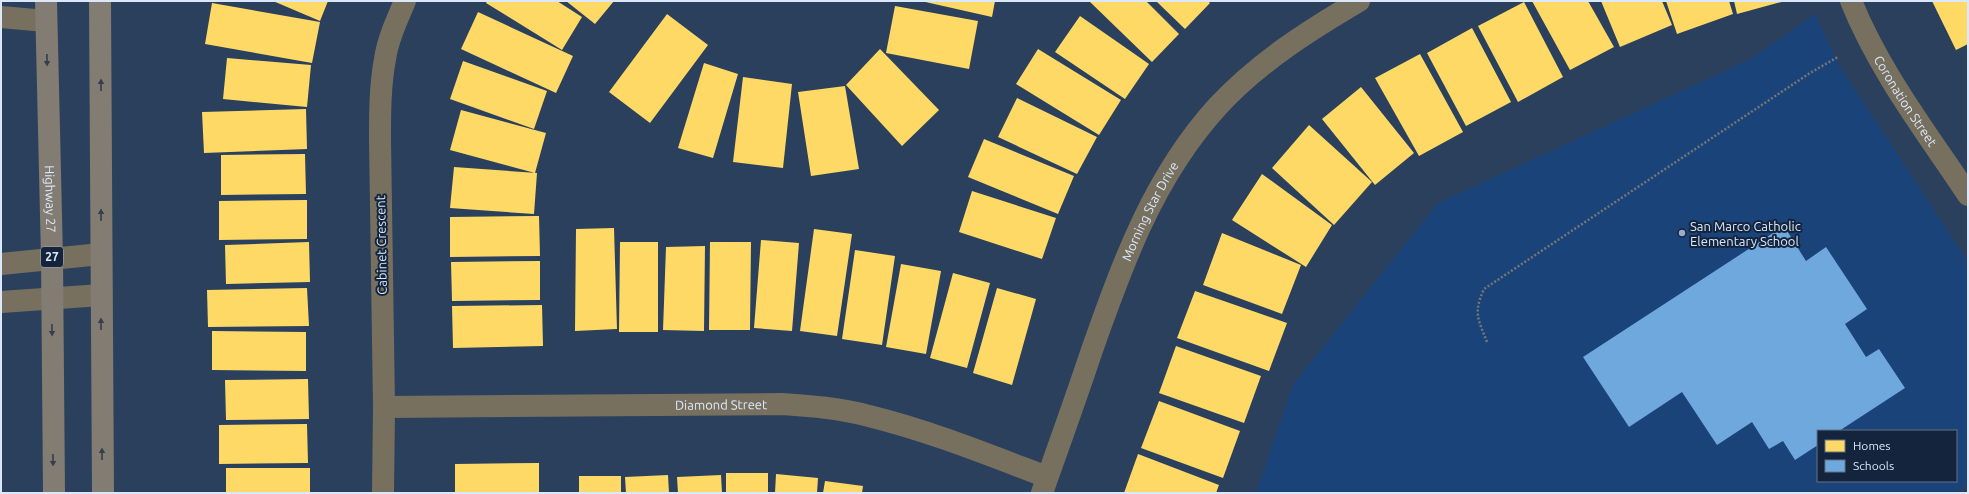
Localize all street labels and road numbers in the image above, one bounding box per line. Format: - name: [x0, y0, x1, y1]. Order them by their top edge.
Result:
- street label: Coronation Street: [1872, 53, 1940, 149]
- street label: Morning Star Drive: [1119, 159, 1181, 263]
- street label: Highway 27: [43, 165, 58, 233]
- street label: Cabinet Crescent: [373, 195, 389, 295]
- road number: 27: [41, 247, 63, 267]
- street label: Diamond Street: [675, 397, 767, 412]

